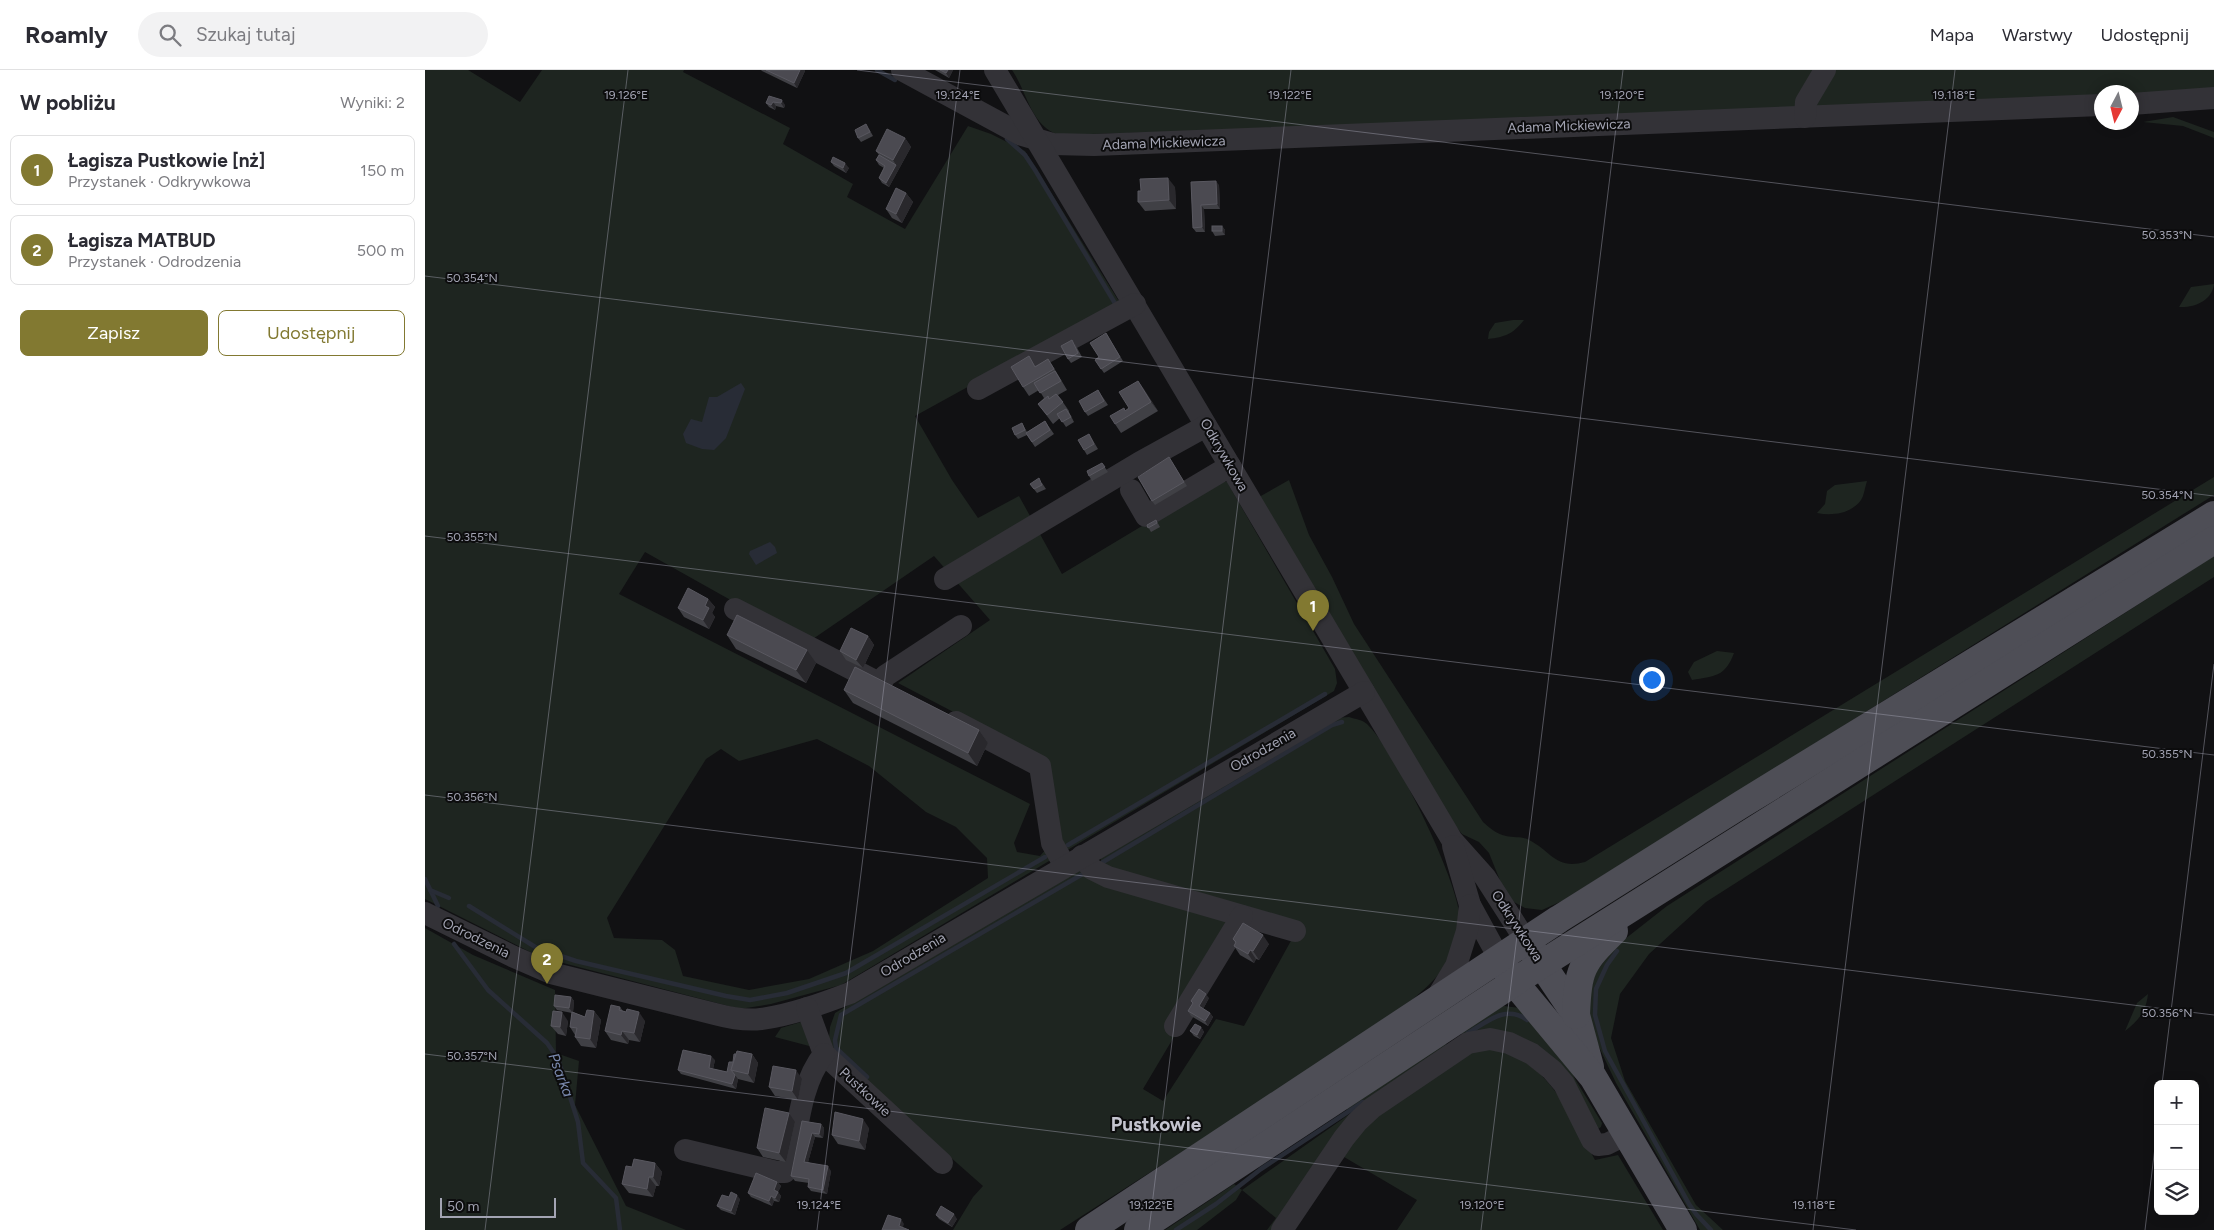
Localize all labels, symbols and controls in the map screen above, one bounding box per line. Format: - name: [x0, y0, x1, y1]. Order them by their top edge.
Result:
- search box: [138, 12, 488, 57]
- text: Roamly: [25, 20, 108, 49]
- icon: search: [156, 21, 184, 49]
- text: Szukaj tutaj: [196, 23, 296, 46]
- text: Mapa: [1930, 24, 1974, 46]
- text: Warstwy: [2002, 24, 2073, 46]
- text: Udostępnij: [2101, 24, 2189, 46]
- north arrow: [2094, 85, 2139, 130]
- text: 19.126°E: [604, 88, 648, 102]
- text: 19.124°E: [936, 88, 980, 102]
- text: 19.122°E: [1268, 88, 1312, 102]
- text: 19.120°E: [1599, 88, 1645, 102]
- text: 19.118°E: [1932, 88, 1976, 102]
- text: W pobliżu: [20, 90, 116, 115]
- text: Wyniki: 2: [340, 93, 405, 112]
- street label: Adama Mickiewicza: [1507, 115, 1631, 137]
- street label: Adama Mickiewicza: [1102, 132, 1226, 154]
- text: Łagisza Pustkowie [nż]: [68, 149, 265, 172]
- text: 1: [34, 161, 40, 180]
- text: 150 m: [360, 161, 404, 180]
- text: Przystanek · Odkrywkowa: [68, 172, 251, 191]
- text: 50.353°N: [2142, 228, 2192, 242]
- text: Łagisza MATBUD: [68, 229, 216, 252]
- text: 2: [32, 241, 42, 260]
- text: 500 m: [357, 241, 404, 260]
- text: Przystanek · Odrodzenia: [68, 252, 241, 271]
- text: 50.354°N: [446, 271, 498, 285]
- button: Zapisz: [20, 310, 208, 356]
- button: Udostępnij: [218, 310, 405, 356]
- street label: Odkrywkowa: [1196, 415, 1252, 495]
- text: 50.354°N: [2141, 488, 2193, 502]
- text: 50.355°N: [446, 530, 498, 544]
- pin: 1: [1297, 590, 1329, 631]
- your location: [1639, 667, 1665, 693]
- street label: Odrodzenia: [1227, 724, 1299, 776]
- text: 50.355°N: [2141, 747, 2193, 761]
- text: 50.356°N: [446, 790, 498, 804]
- street label: Odkrywkowa: [1488, 887, 1546, 965]
- street label: Odrodzenia: [440, 914, 512, 962]
- street label: Odrodzenia: [877, 929, 949, 981]
- pin: 2: [531, 943, 563, 984]
- text: 50.356°N: [2141, 1006, 2193, 1020]
- text: 50.357°N: [447, 1049, 497, 1063]
- water label: Psarka: [544, 1051, 578, 1100]
- street label: Pustkowie: [836, 1064, 894, 1120]
- map controls: [2154, 1080, 2199, 1215]
- button: +: [2154, 1080, 2199, 1125]
- district label: Pustkowie: [1111, 1113, 1202, 1136]
- button: −: [2154, 1125, 2199, 1170]
- button: layers: [2154, 1170, 2199, 1215]
- scale bar: [440, 1195, 556, 1218]
- text: 50 m: [447, 1198, 479, 1215]
- text: 19.124°E: [797, 1198, 841, 1212]
- text: 19.122°E: [1129, 1198, 1173, 1212]
- text: 19.120°E: [1459, 1198, 1505, 1212]
- text: 19.118°E: [1792, 1198, 1836, 1212]

